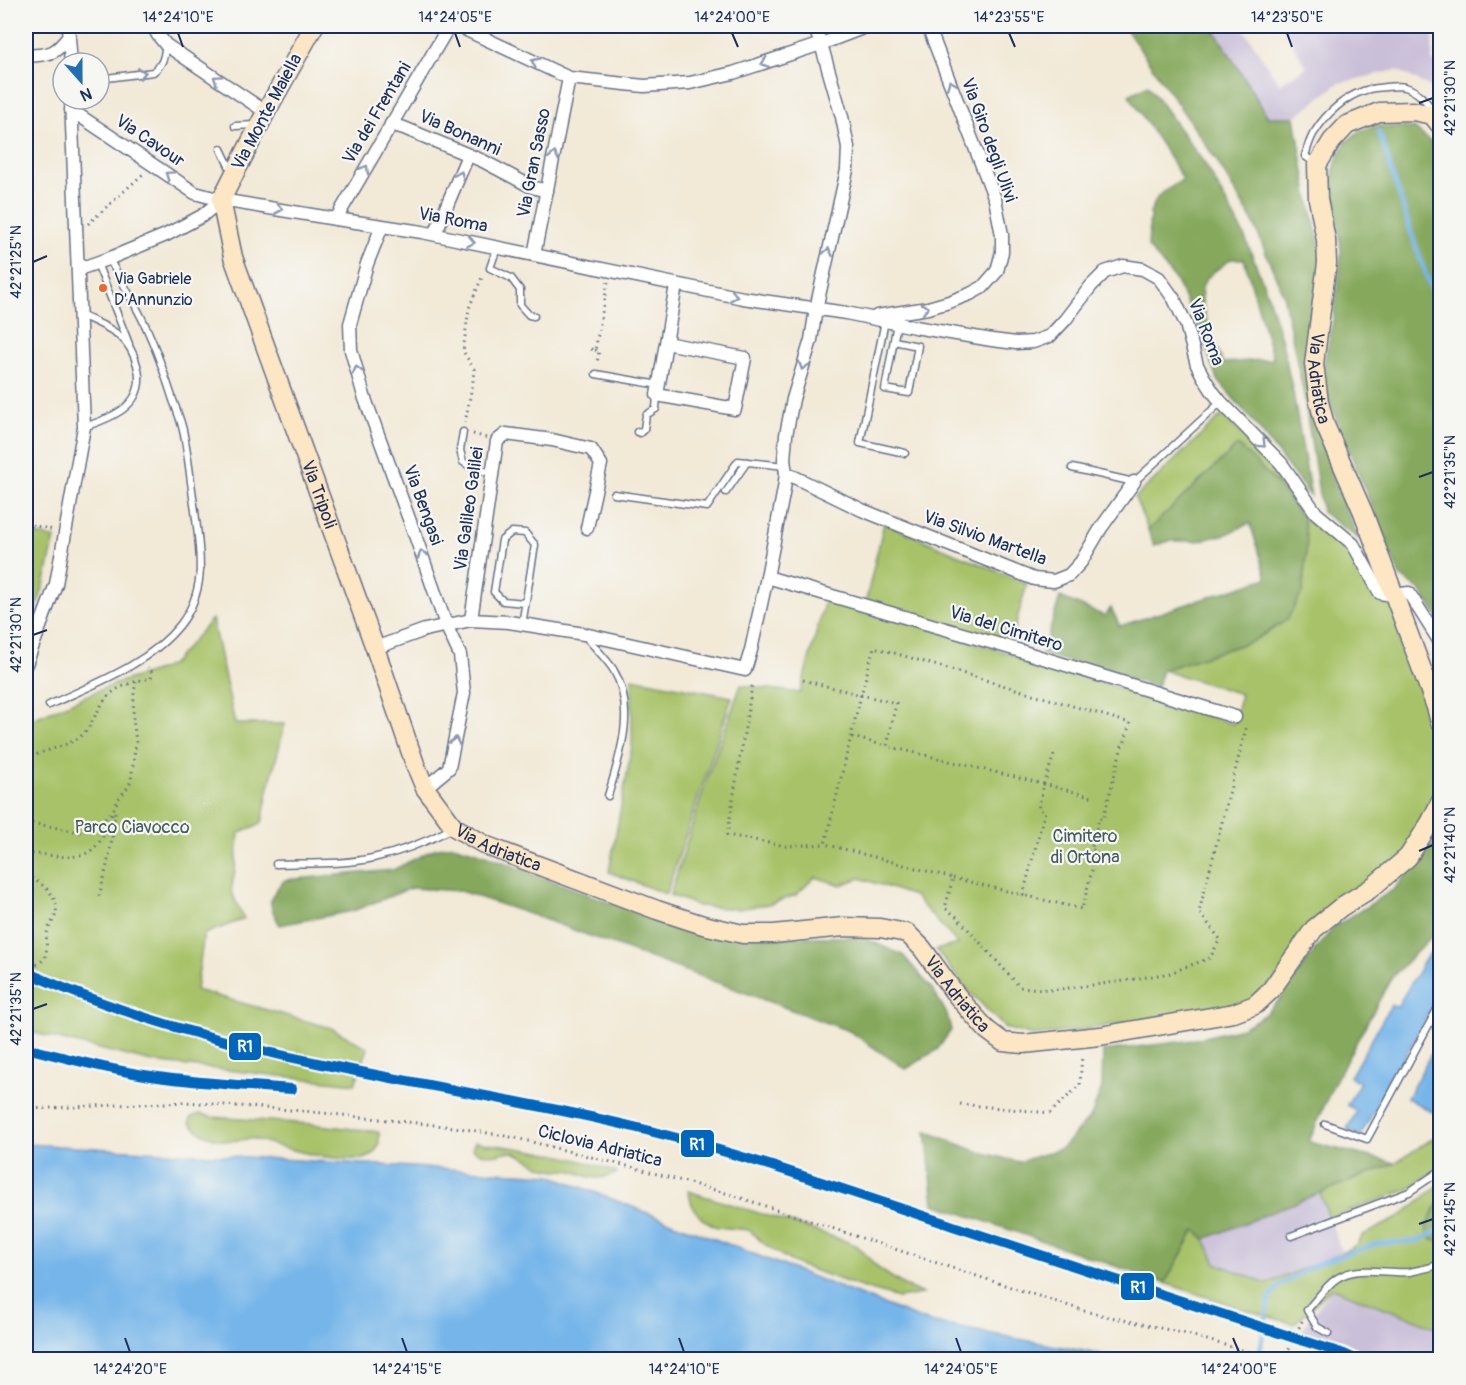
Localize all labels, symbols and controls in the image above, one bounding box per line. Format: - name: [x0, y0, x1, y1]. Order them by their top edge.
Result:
- text: 14°24'10"E: [142, 8, 214, 27]
- text: 14°24'05"E: [418, 8, 492, 27]
- text: 14°24'00"E: [694, 8, 770, 27]
- text: 14°23'55"E: [974, 8, 1044, 27]
- text: 14°23'50"E: [1251, 8, 1324, 27]
- street label: Via Monte Maiella: [227, 50, 307, 174]
- north arrow: [51, 51, 111, 111]
- one-way arrow: [760, 55, 771, 68]
- one-way arrow: [531, 57, 542, 69]
- street label: Via dei Frentani: [337, 58, 417, 168]
- text: 42°21'30"N: [1441, 60, 1460, 136]
- one-way arrow: [137, 68, 146, 80]
- one-way arrow: [213, 75, 224, 86]
- street label: Via Giro degli Ulivi: [956, 75, 1022, 205]
- one-way arrow: [945, 80, 958, 90]
- text: N: [77, 83, 95, 105]
- street label: Via Bonanni: [415, 105, 505, 161]
- street label: Via Gran Sasso: [512, 106, 556, 220]
- street label: Via Cavour: [111, 109, 190, 173]
- one-way arrow: [547, 152, 560, 162]
- one-way arrow: [358, 164, 369, 175]
- one-way arrow: [452, 170, 464, 181]
- one-way arrow: [164, 172, 175, 183]
- street label: Via Roma: [416, 202, 490, 238]
- one-way arrow: [274, 203, 283, 215]
- text: 42°21'25"N: [7, 225, 26, 299]
- one-way arrow: [466, 235, 476, 248]
- one-way arrow: [821, 247, 834, 257]
- place label: Via Gabriele D'Annunzio: [114, 269, 193, 310]
- marker: Via Gabriele D'Annunzio: [97, 282, 109, 294]
- one-way arrow: [728, 289, 738, 302]
- street label: Via Roma: [1183, 295, 1229, 369]
- one-way arrow: [920, 302, 930, 315]
- street label: Via Adriatica: [1302, 331, 1336, 426]
- one-way arrow: [798, 360, 810, 371]
- one-way arrow: [351, 365, 364, 375]
- text: 42°21'35"N: [1441, 435, 1460, 509]
- one-way arrow: [1255, 438, 1266, 448]
- street label: Via Galileo Galilei: [449, 446, 489, 572]
- street label: Via Tripoli: [296, 457, 342, 532]
- street label: Via Bengasi: [398, 462, 448, 548]
- street label: Via Silvio Martella: [920, 505, 1050, 571]
- one-way arrow: [416, 549, 429, 560]
- text: 42°21'30"N: [7, 597, 26, 673]
- street label: Via del Cimitero: [947, 601, 1066, 657]
- one-way arrow: [448, 736, 461, 746]
- text: 42°21'40"N: [1441, 807, 1460, 883]
- park label: Parco Ciavocco: [74, 816, 190, 839]
- street label: Via Adriatica: [451, 819, 545, 877]
- park label: Cimitero di Ortona: [1050, 825, 1120, 869]
- street label: Via Adriatica: [920, 951, 995, 1037]
- text: 42°21'35"N: [7, 972, 26, 1046]
- line badge: R1: [228, 1032, 262, 1061]
- text: R1: [237, 1037, 253, 1057]
- street label: Ciclovia Adriatica: [536, 1119, 664, 1173]
- line badge: R1: [680, 1129, 715, 1158]
- text: R1: [689, 1135, 705, 1155]
- text: 42°21'45"N: [1441, 1182, 1460, 1256]
- line badge: R1: [1120, 1272, 1155, 1301]
- text: R1: [1130, 1278, 1146, 1298]
- text: 14°24'20"E: [93, 1360, 167, 1379]
- text: 14°24'15"E: [372, 1360, 442, 1379]
- text: 14°24'10"E: [648, 1360, 720, 1379]
- text: 14°24'05"E: [924, 1360, 998, 1379]
- text: 14°24'00"E: [1201, 1360, 1277, 1379]

